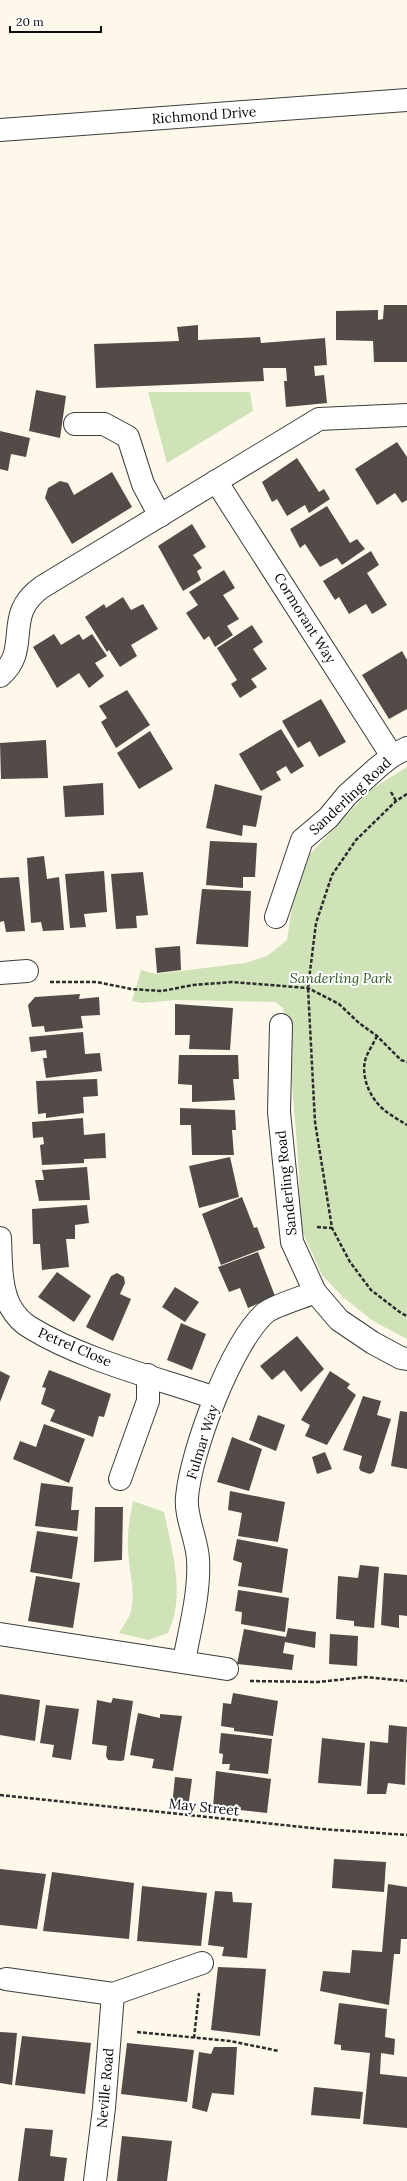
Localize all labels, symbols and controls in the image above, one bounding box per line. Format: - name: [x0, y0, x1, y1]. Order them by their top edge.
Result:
- scale bar: [10, 8, 101, 34]
- text: 20 m: [16, 14, 44, 29]
- street label: Richmond Drive: [151, 102, 257, 128]
- street label: Cormorant Way: [270, 569, 340, 667]
- street label: Sanderling Road: [305, 753, 395, 839]
- park label: Sanderling Park: [290, 969, 392, 987]
- street label: Sanderling Road: [272, 1129, 300, 1237]
- street label: Petrel Close: [36, 1323, 115, 1371]
- street label: Fulmar Way: [182, 1402, 222, 1481]
- street label: May Street: [168, 1794, 241, 1820]
- street label: Neville Road: [93, 2047, 117, 2129]

